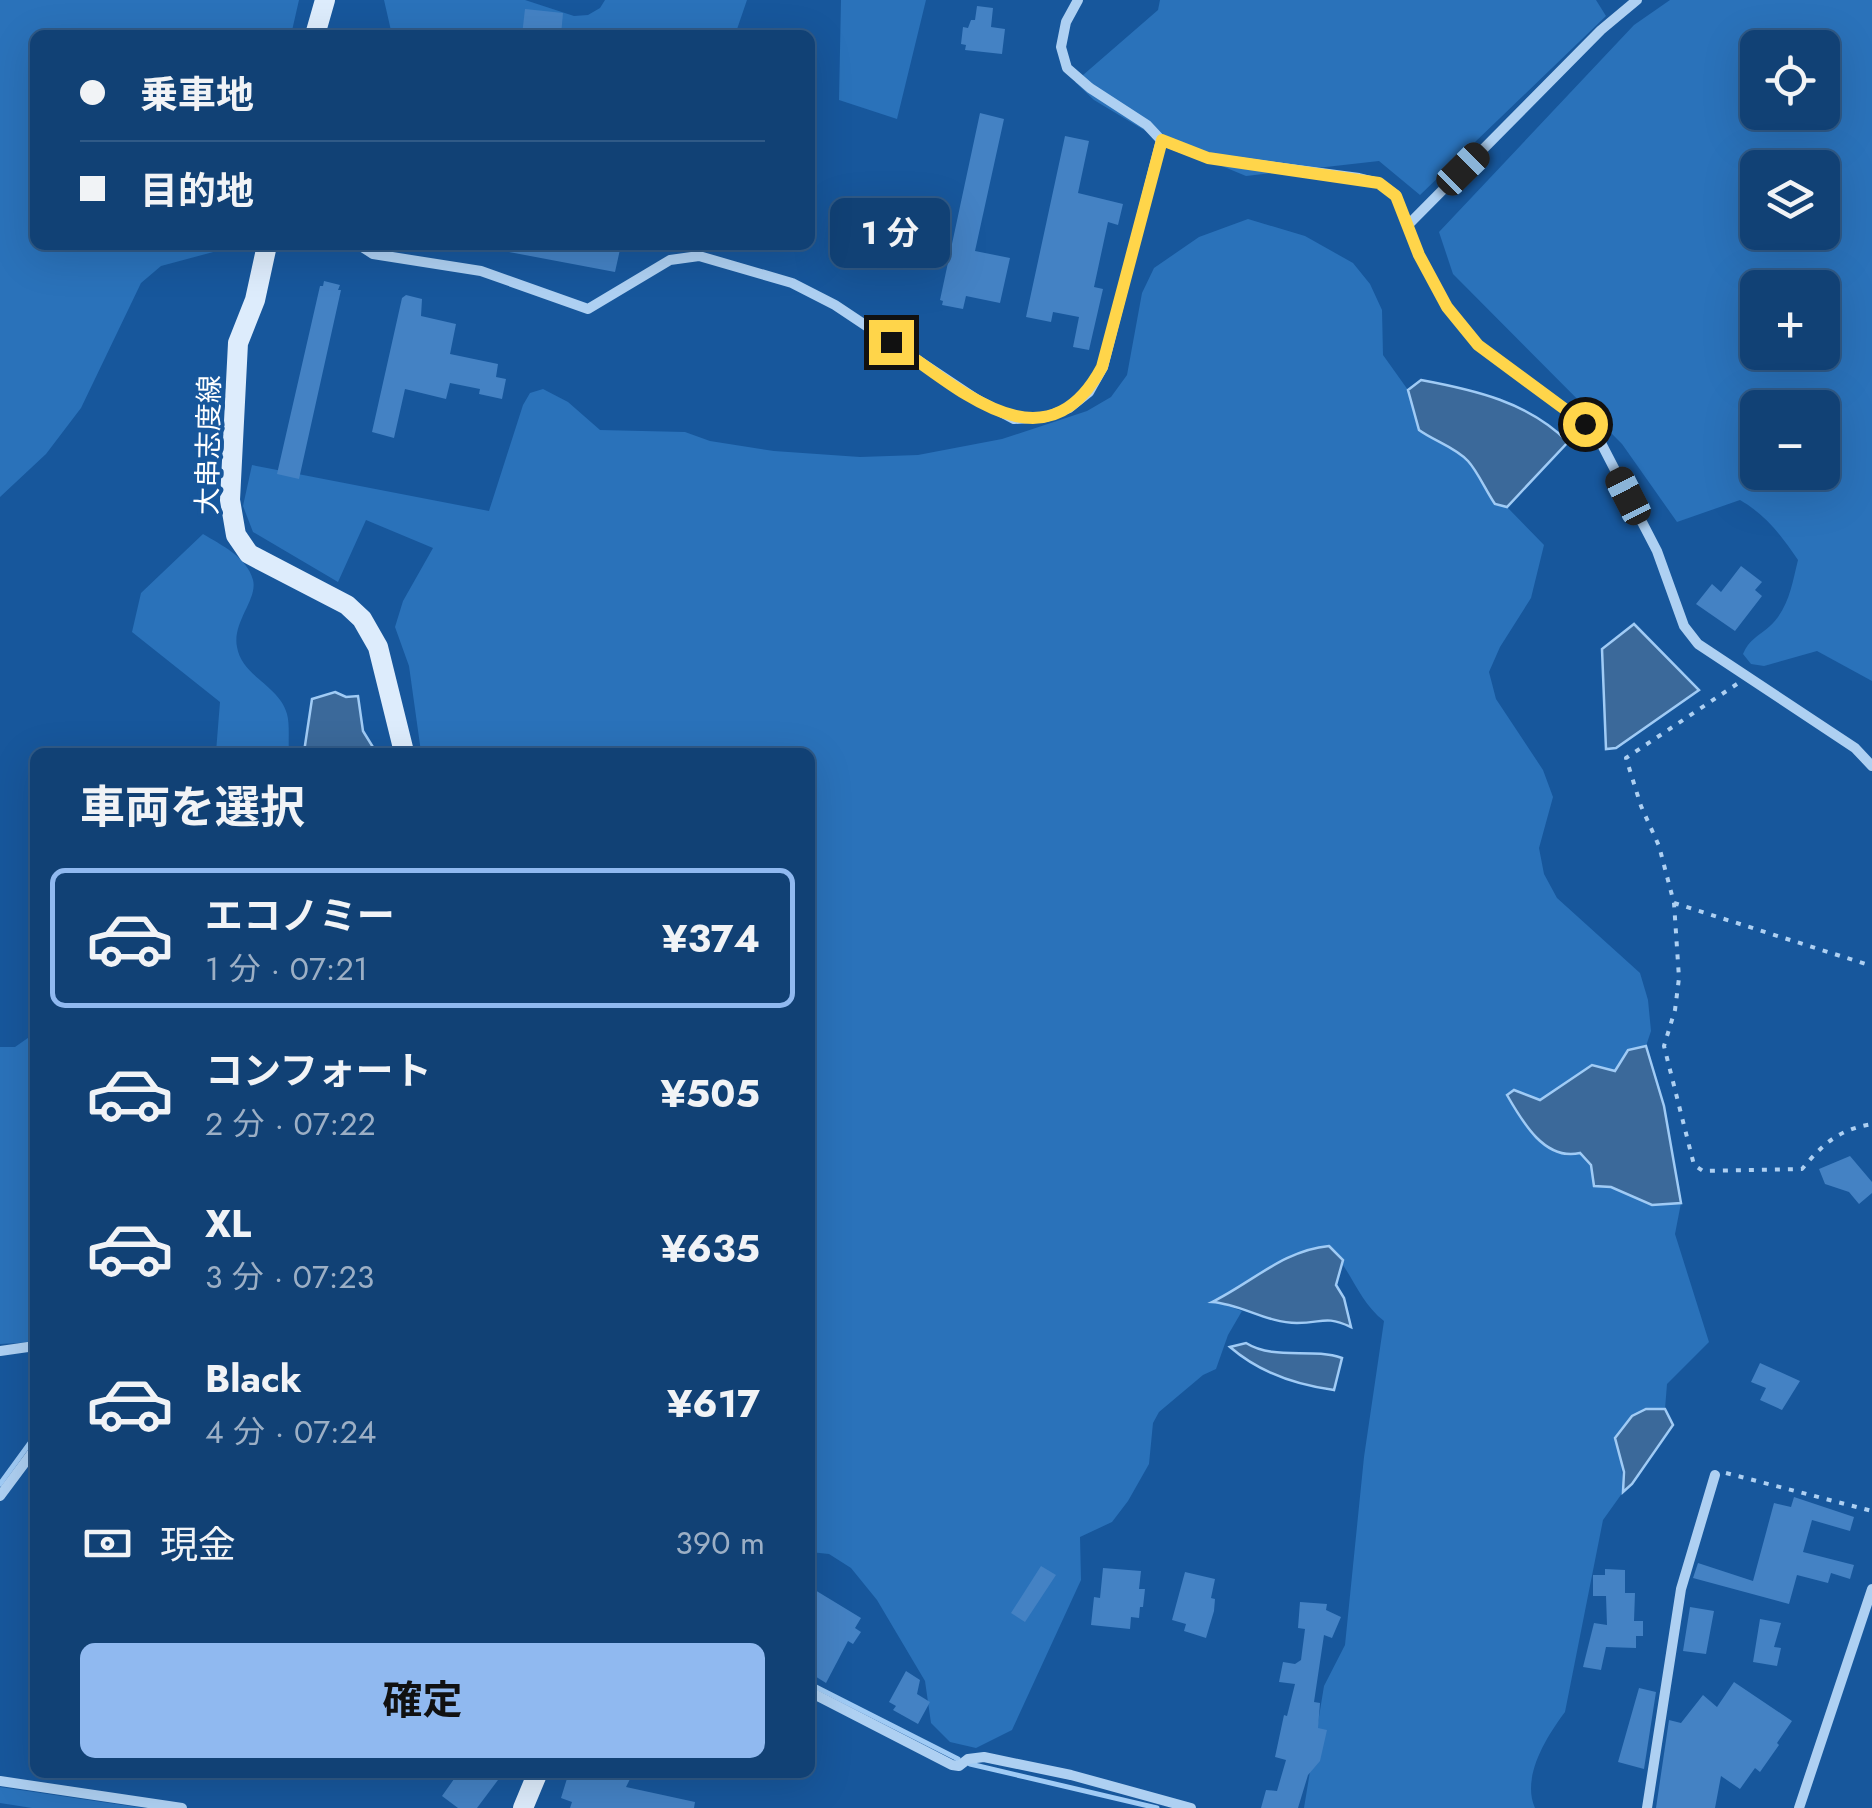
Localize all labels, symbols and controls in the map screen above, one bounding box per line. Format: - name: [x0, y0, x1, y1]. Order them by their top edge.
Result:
- map controls: [1740, 30, 1840, 490]
- button: locate: [1740, 30, 1840, 130]
- text: 乗車地: [140, 67, 254, 122]
- car: [1431, 137, 1495, 201]
- button: layers: [1740, 150, 1840, 250]
- text: 目的地: [140, 163, 254, 218]
- callout: 1 分: [831, 197, 951, 267]
- text: 1 分: [861, 210, 919, 256]
- button: +: [1740, 270, 1840, 370]
- route end: [869, 320, 914, 365]
- street label: 大串志度線: [187, 375, 230, 515]
- button: −: [1740, 390, 1840, 490]
- route start: [1563, 402, 1608, 447]
- car: [1601, 462, 1655, 530]
- text: 車両を選択: [80, 775, 305, 840]
- text: エコノミー: [205, 888, 395, 943]
- icon: car: [85, 893, 175, 983]
- text: ¥374: [662, 911, 760, 966]
- text: 1 分 · 07:21: [205, 946, 368, 992]
- text: コンフォート: [205, 1043, 432, 1098]
- icon: car: [85, 1048, 175, 1138]
- text: ¥505: [660, 1066, 760, 1121]
- text: 2 分 · 07:22: [205, 1101, 376, 1147]
- text: XL: [205, 1196, 251, 1251]
- icon: car: [85, 1203, 175, 1293]
- text: ¥635: [661, 1221, 760, 1276]
- text: 3 分 · 07:23: [205, 1254, 374, 1300]
- text: Black: [205, 1351, 302, 1406]
- icon: car: [85, 1358, 175, 1448]
- text: ¥617: [667, 1376, 760, 1431]
- text: 4 分 · 07:24: [205, 1409, 377, 1455]
- icon: cash: [80, 1516, 135, 1571]
- text: 現金: [160, 1517, 236, 1572]
- text: 390 m: [675, 1520, 765, 1566]
- button: 確定: [80, 1643, 765, 1758]

